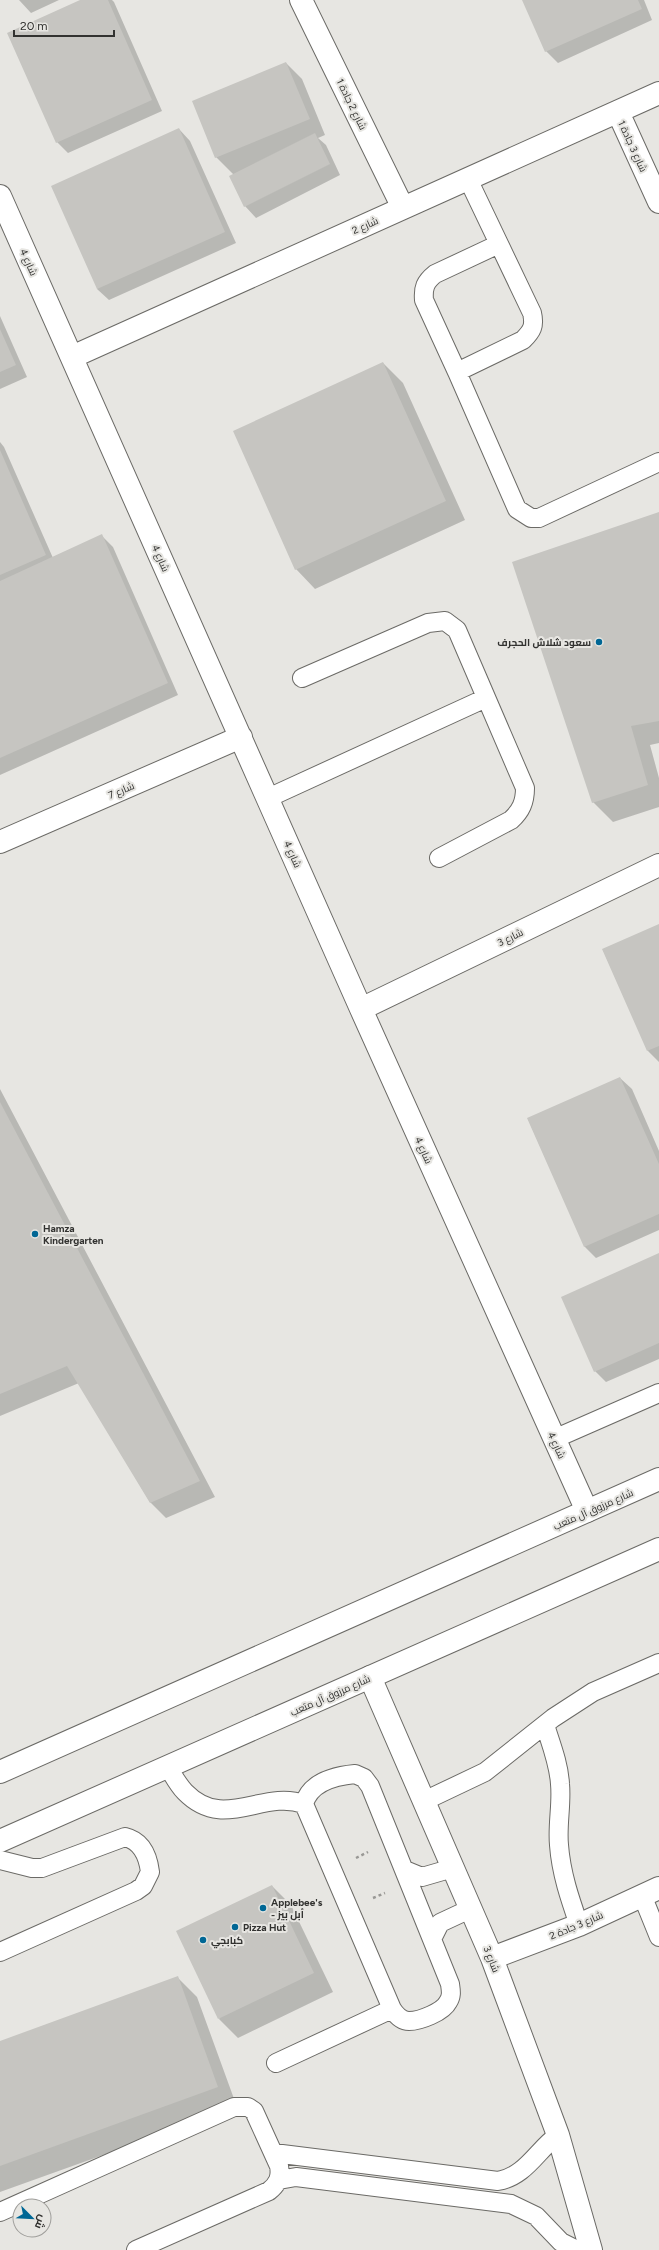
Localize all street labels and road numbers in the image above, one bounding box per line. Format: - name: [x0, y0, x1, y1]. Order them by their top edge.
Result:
- street label: شارع 2 جادة 1: [333, 76, 370, 132]
- street label: شارع 3 جادة 1: [615, 118, 650, 174]
- street label: شارع 2: [350, 214, 380, 237]
- street label: شارع 4: [17, 247, 40, 278]
- street label: شارع 4: [149, 543, 172, 574]
- street label: شارع 7: [106, 779, 136, 802]
- street label: شارع 4: [281, 839, 304, 870]
- street label: شارع 3: [495, 926, 525, 949]
- street label: شارع 4: [412, 1135, 435, 1166]
- street label: شارع 4: [545, 1430, 568, 1461]
- street label: شارع مرزوق آل متعب: [551, 1486, 635, 1533]
- street label: شارع مرزوق آل متعب: [288, 1672, 372, 1719]
- street label: شارع 3 جادة 2: [547, 1908, 605, 1943]
- street label: شارع 3: [480, 1944, 503, 1974]

